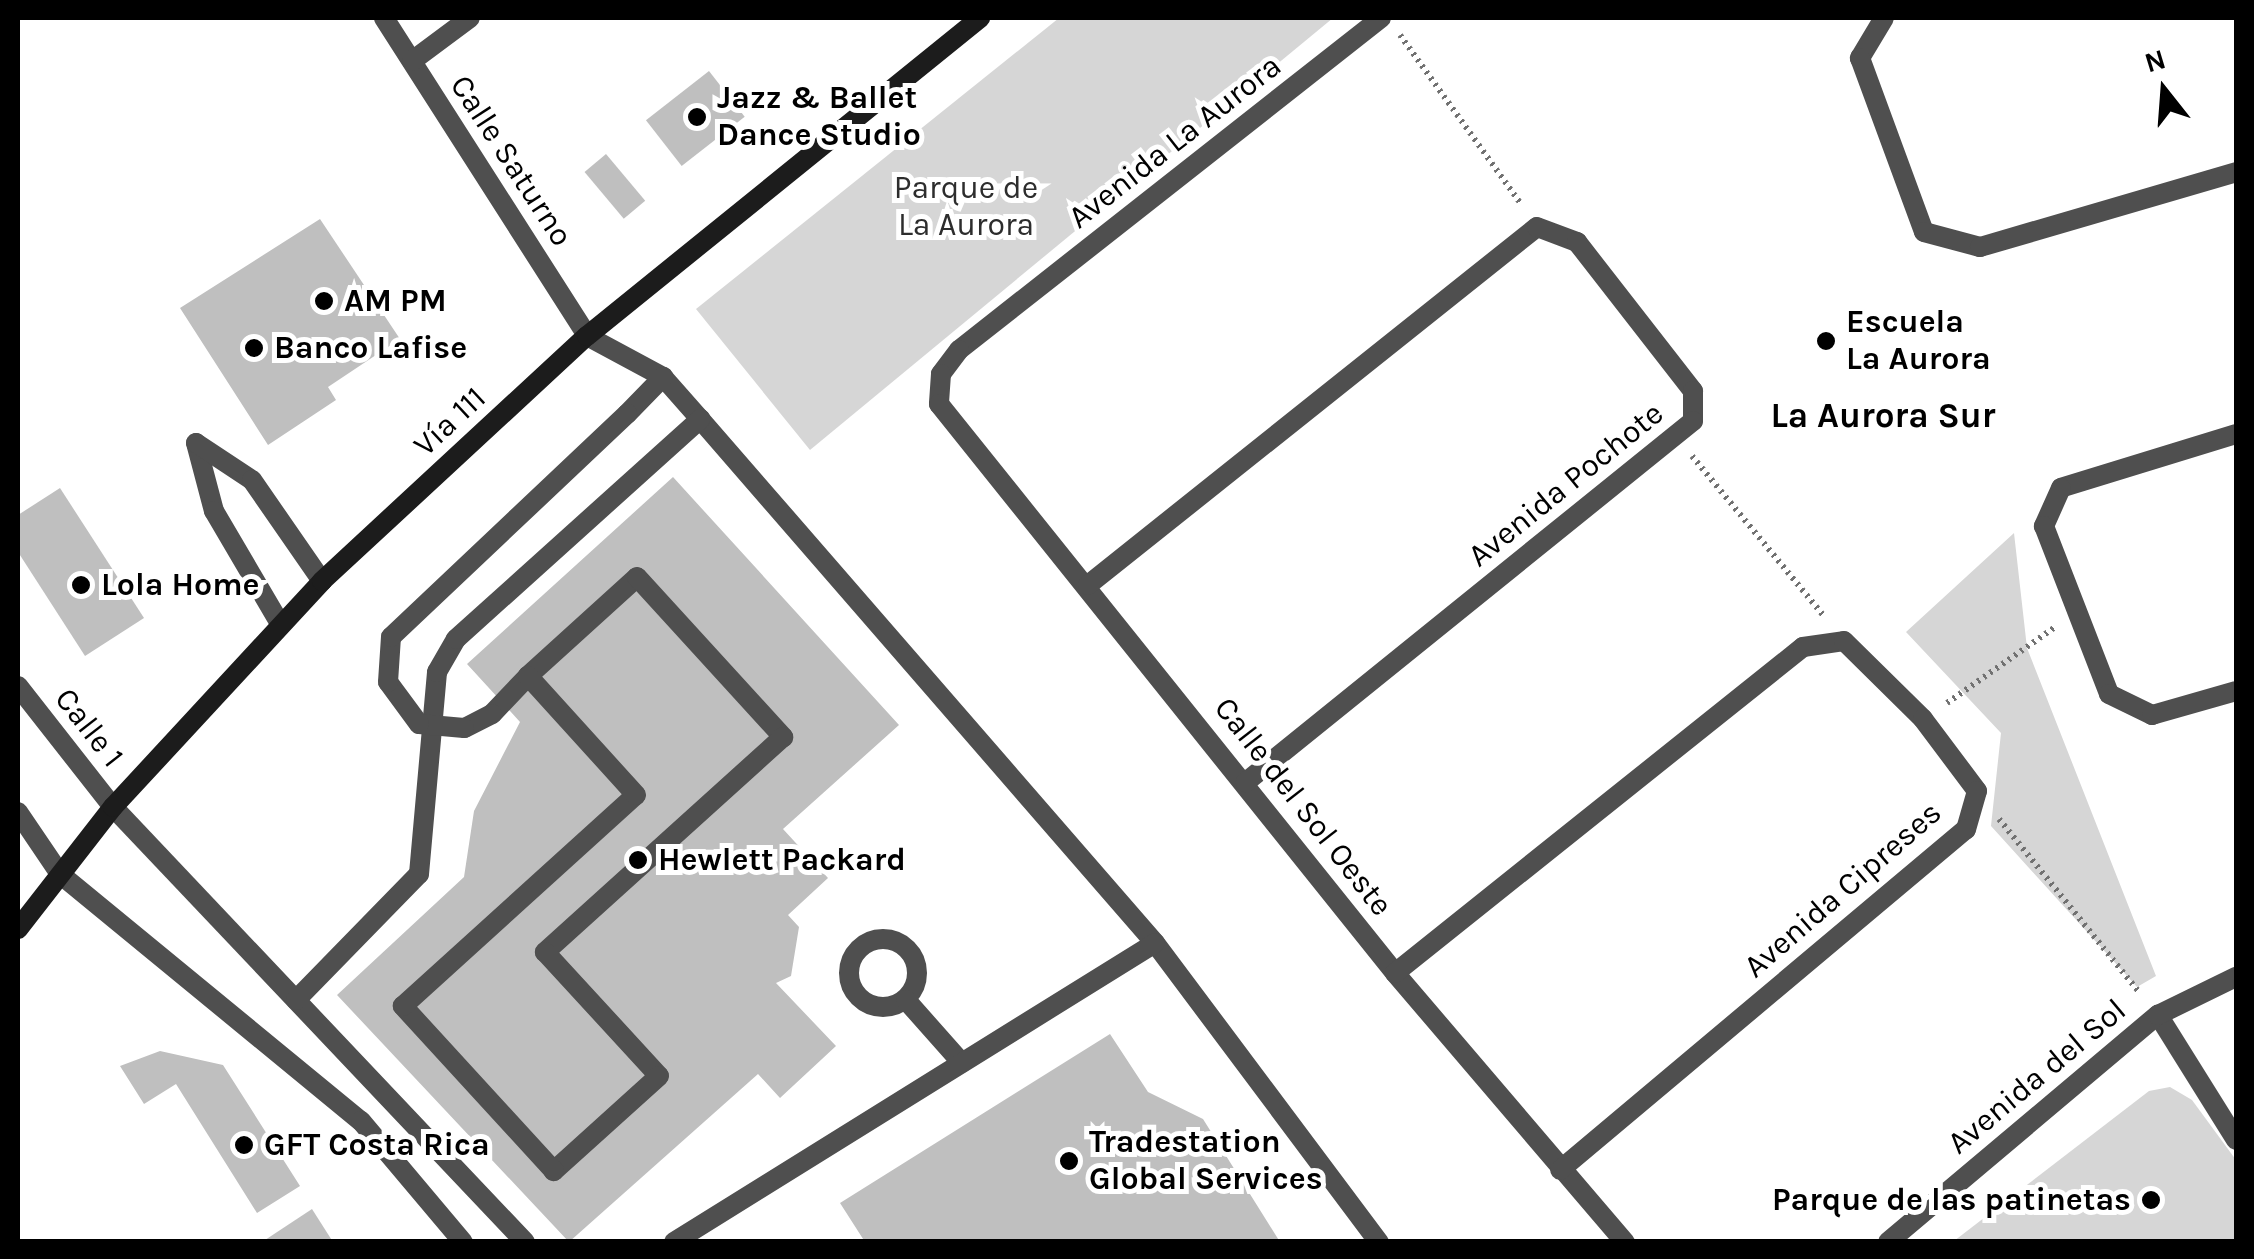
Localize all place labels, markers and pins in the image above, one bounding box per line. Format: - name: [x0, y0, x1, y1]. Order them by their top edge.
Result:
- place label: Jazz & Ballet Dance Studio: [717, 80, 921, 155]
- marker: Jazz & Ballet Dance Studio: [686, 106, 708, 128]
- place label: AM PM: [344, 282, 447, 320]
- marker: AM PM: [313, 290, 335, 312]
- place label: Escuela La Aurora: [1846, 304, 1991, 379]
- place label: Banco Lafise: [274, 329, 467, 367]
- marker: Escuela La Aurora: [1815, 330, 1837, 352]
- marker: Banco Lafise: [243, 337, 265, 359]
- place label: Lola Home: [101, 566, 259, 604]
- marker: Lola Home: [70, 574, 92, 596]
- place label: Hewlett Packard: [658, 841, 906, 879]
- marker: Hewlett Packard: [627, 849, 649, 871]
- place label: Tradestation Global Services: [1089, 1124, 1323, 1199]
- place label: GFT Costa Rica: [264, 1126, 490, 1164]
- marker: GFT Costa Rica: [233, 1134, 255, 1156]
- marker: Tradestation Global Services: [1058, 1150, 1080, 1172]
- place label: Parque de las patinetas: [1772, 1181, 2131, 1219]
- marker: Parque de las patinetas: [2140, 1189, 2162, 1211]

